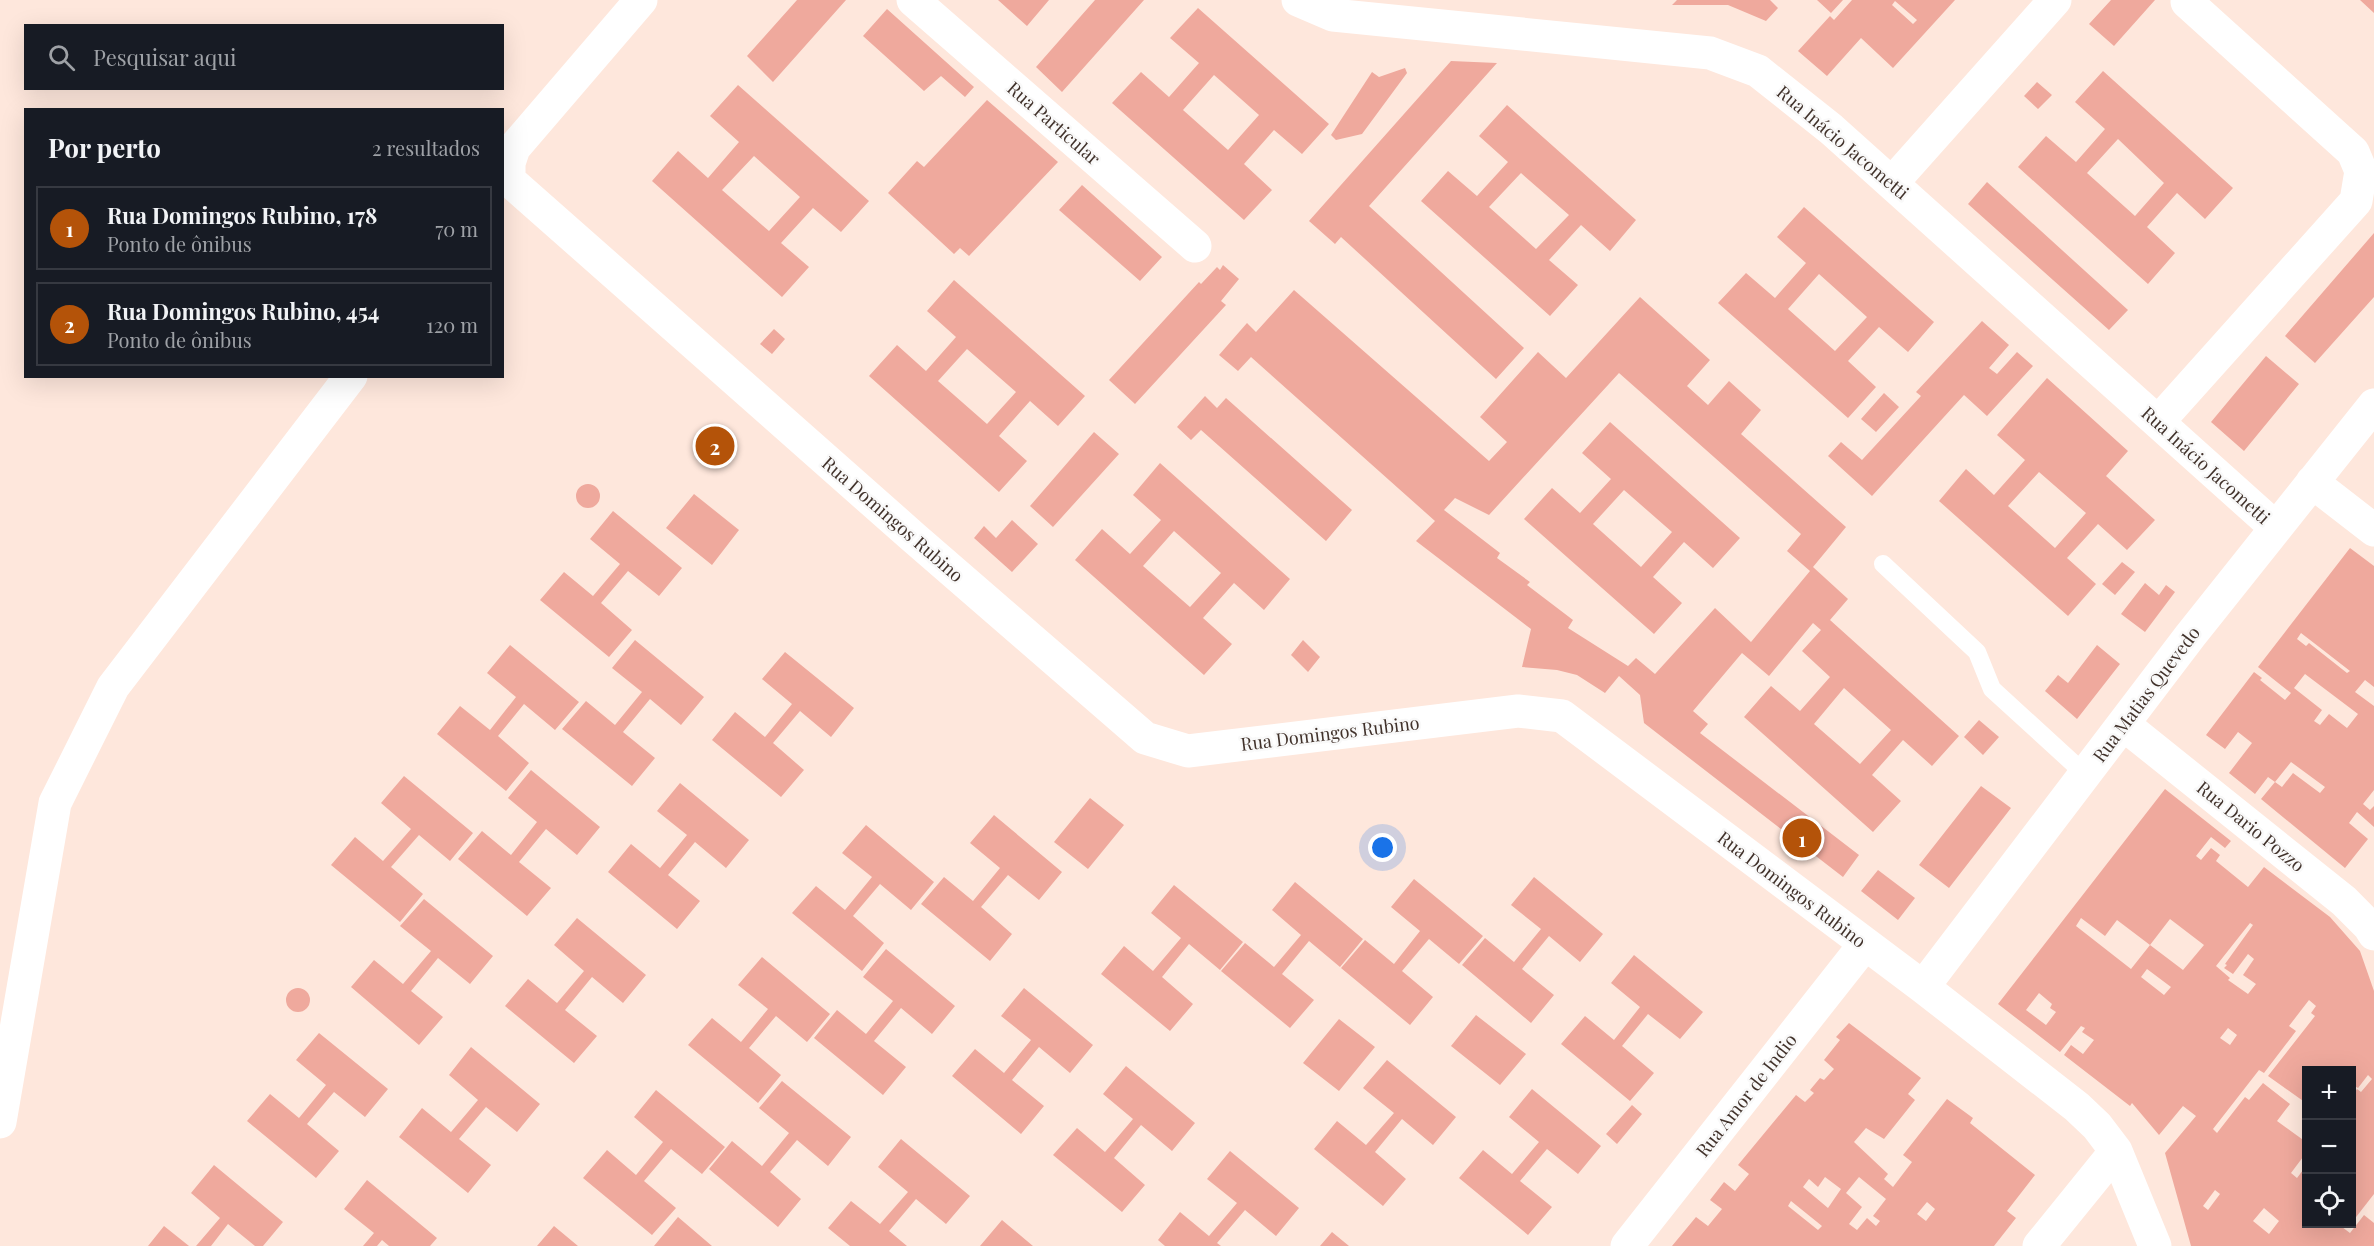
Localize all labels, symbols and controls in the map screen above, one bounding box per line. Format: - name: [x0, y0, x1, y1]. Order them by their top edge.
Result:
- search box: [24, 24, 504, 90]
- icon: search: [45, 41, 78, 74]
- text: Pesquisar aqui: [93, 42, 236, 72]
- street label: Rua Particular: [1002, 76, 1106, 170]
- street label: Rua Inácio Jacometti: [1772, 80, 1914, 204]
- text: Por perto: [48, 130, 161, 165]
- text: 2 resultados: [372, 134, 480, 161]
- text: Rua Domingos Rubino, 178: [107, 200, 377, 230]
- text: 1: [66, 215, 73, 242]
- text: 70 m: [435, 215, 478, 242]
- text: Ponto de ônibus: [107, 230, 252, 257]
- text: Rua Domingos Rubino, 454: [107, 296, 379, 326]
- text: 2: [64, 311, 75, 338]
- text: 120 m: [426, 311, 478, 338]
- text: Ponto de ônibus: [107, 326, 252, 353]
- street label: Rua Inácio Jacometti: [2137, 401, 2275, 529]
- pin: 2: [696, 424, 734, 468]
- street label: Rua Domingos Rubino: [817, 451, 969, 587]
- street label: Rua Matias Quevedo: [2087, 621, 2205, 767]
- street label: Rua Domingos Rubino: [1239, 710, 1421, 756]
- street label: Rua Dario Pozzo: [2192, 775, 2310, 877]
- pin: 1: [1782, 816, 1822, 860]
- street label: Rua Domingos Rubino: [1713, 825, 1871, 953]
- your location: [1368, 833, 1397, 862]
- street label: Rua Amor de Indio: [1690, 1028, 1802, 1162]
- map controls: [2302, 1066, 2356, 1228]
- button: +: [2302, 1066, 2356, 1120]
- button: −: [2302, 1120, 2356, 1174]
- button: locate: [2302, 1174, 2356, 1228]

